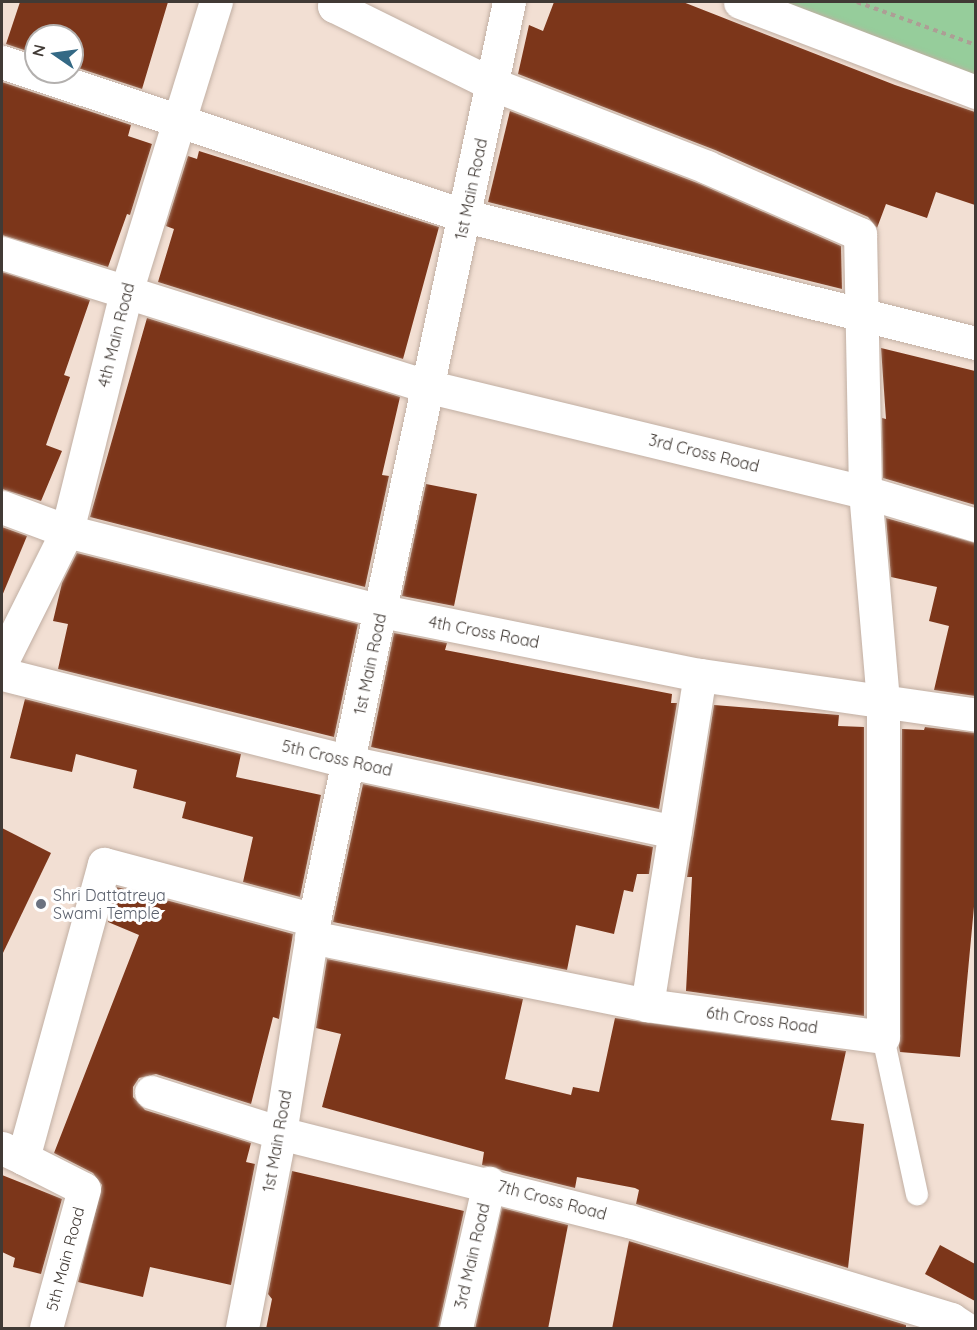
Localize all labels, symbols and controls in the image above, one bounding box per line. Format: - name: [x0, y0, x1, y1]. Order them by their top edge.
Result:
- north arrow: [24, 24, 84, 84]
- text: N: [27, 42, 49, 58]
- street label: 1st Main Road: [451, 137, 491, 241]
- street label: 4th Main Road: [94, 281, 138, 389]
- street label: 3rd Cross Road: [647, 430, 761, 476]
- street label: 1st Main Road: [350, 612, 390, 716]
- street label: 4th Cross Road: [427, 612, 541, 652]
- street label: 5th Cross Road: [280, 736, 394, 780]
- place label: Shri Dattatreya Swami Temple: [53, 885, 166, 923]
- marker: Shri Dattatreya Swami Temple: [34, 897, 48, 911]
- street label: 6th Cross Road: [705, 1003, 819, 1037]
- street label: 1st Main Road: [259, 1089, 295, 1193]
- street label: 7th Cross Road: [495, 1176, 609, 1224]
- street label: 3rd Main Road: [451, 1201, 493, 1311]
- street label: 5th Main Road: [42, 1205, 88, 1313]

